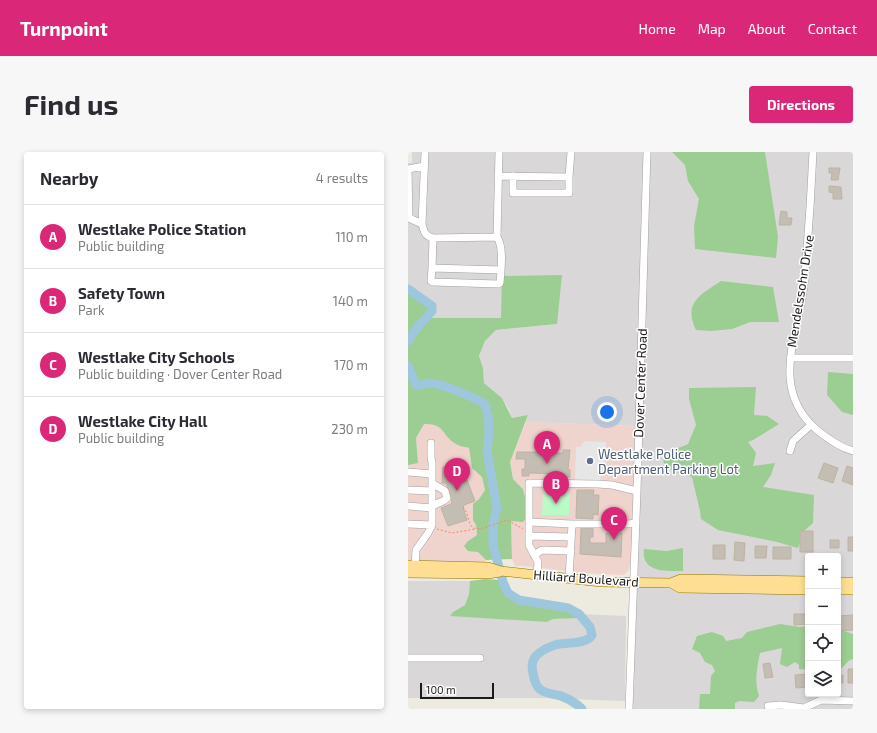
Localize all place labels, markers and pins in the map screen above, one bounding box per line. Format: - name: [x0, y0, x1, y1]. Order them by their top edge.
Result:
- pin: A: [534, 431, 560, 464]
- place label: Westlake Police Department Parking Lot: [598, 446, 739, 477]
- marker: Westlake Police Department Parking Lot: [585, 456, 595, 466]
- pin: D: [444, 458, 470, 491]
- pin: B: [543, 471, 569, 504]
- pin: C: [601, 507, 627, 540]

